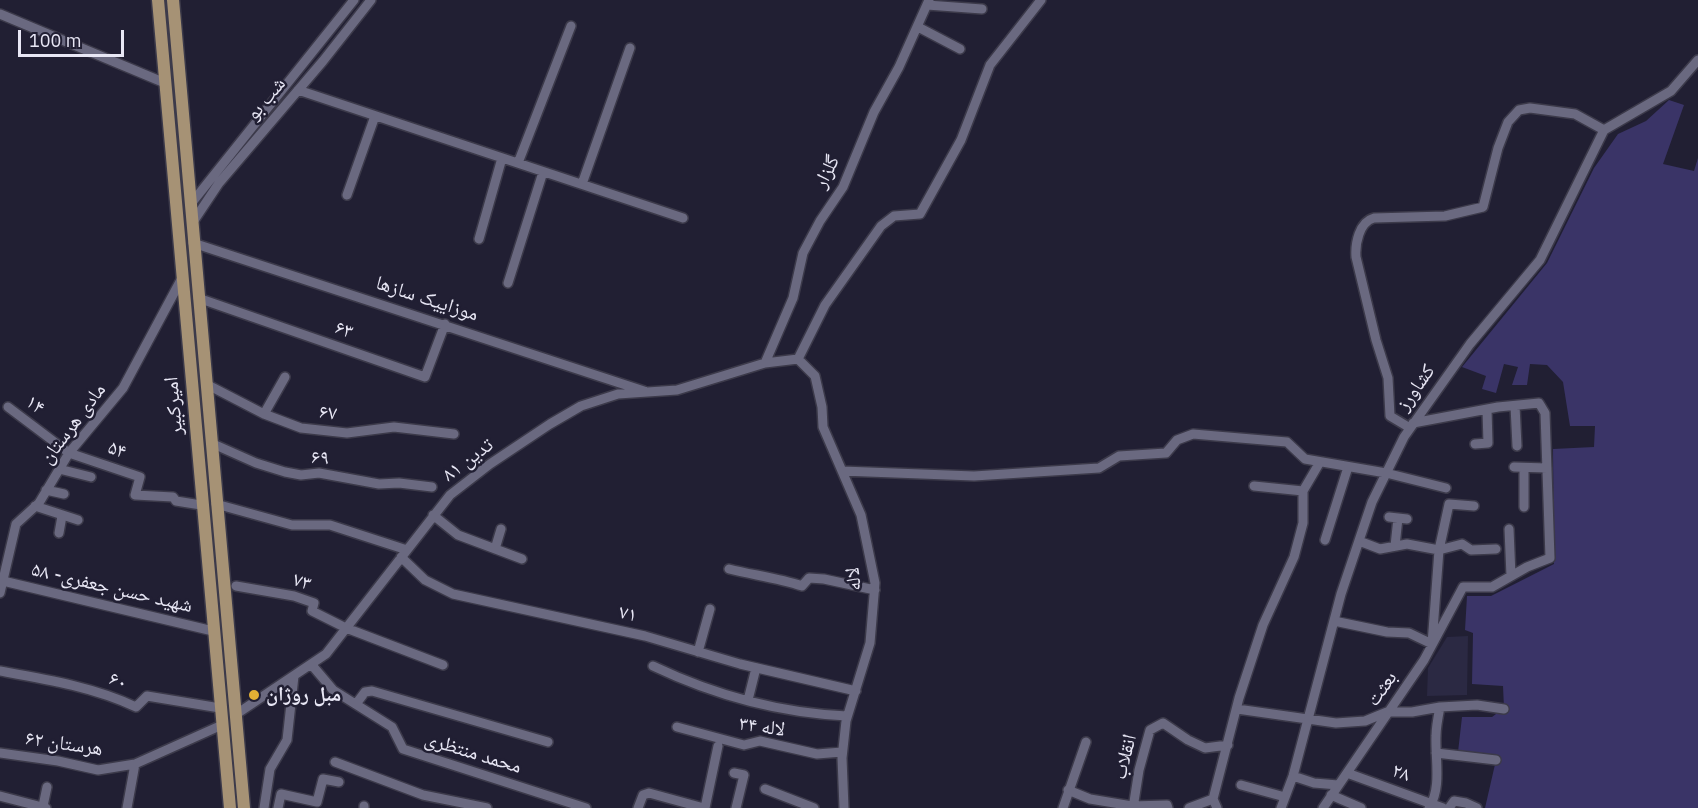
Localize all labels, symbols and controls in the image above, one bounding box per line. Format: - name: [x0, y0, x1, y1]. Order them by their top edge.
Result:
- scale bar: [21, 18, 128, 56]
- text: 100 m: [29, 29, 81, 52]
- street label: شب بو: [241, 72, 291, 126]
- street label: گلزار: [809, 152, 845, 192]
- street label: موزاییک سازها: [373, 271, 481, 327]
- street label: ۶۳: [332, 316, 356, 344]
- street label: کشاورز: [1391, 360, 1441, 416]
- street label: امیرکبیر: [159, 376, 189, 436]
- street label: مادی هرستان: [35, 379, 111, 469]
- street label: ۱۴: [21, 390, 49, 420]
- street label: ۶۷: [318, 400, 338, 426]
- street label: تدین ۸۱: [438, 433, 498, 487]
- street label: ۵۴: [105, 436, 129, 464]
- street label: ۶۹: [310, 446, 330, 470]
- street label: شهید حسن جعفری- ۵۸: [29, 558, 195, 618]
- street label: لاله: [841, 566, 867, 592]
- street label: ۷۳: [290, 568, 314, 596]
- street label: ۷۱: [617, 600, 639, 628]
- street label: ۶۰: [106, 667, 130, 695]
- street label: بعثت: [1361, 667, 1403, 711]
- place label: مبل روژان: [266, 683, 341, 707]
- marker: مبل روژان: [247, 688, 261, 702]
- street label: لاله ۳۴: [737, 712, 787, 742]
- street label: هرستان ۶۲: [24, 727, 104, 761]
- street label: محمد منتظری: [422, 727, 524, 779]
- street label: انقلاب: [1108, 732, 1142, 782]
- street label: ۲۸: [1389, 759, 1413, 787]

